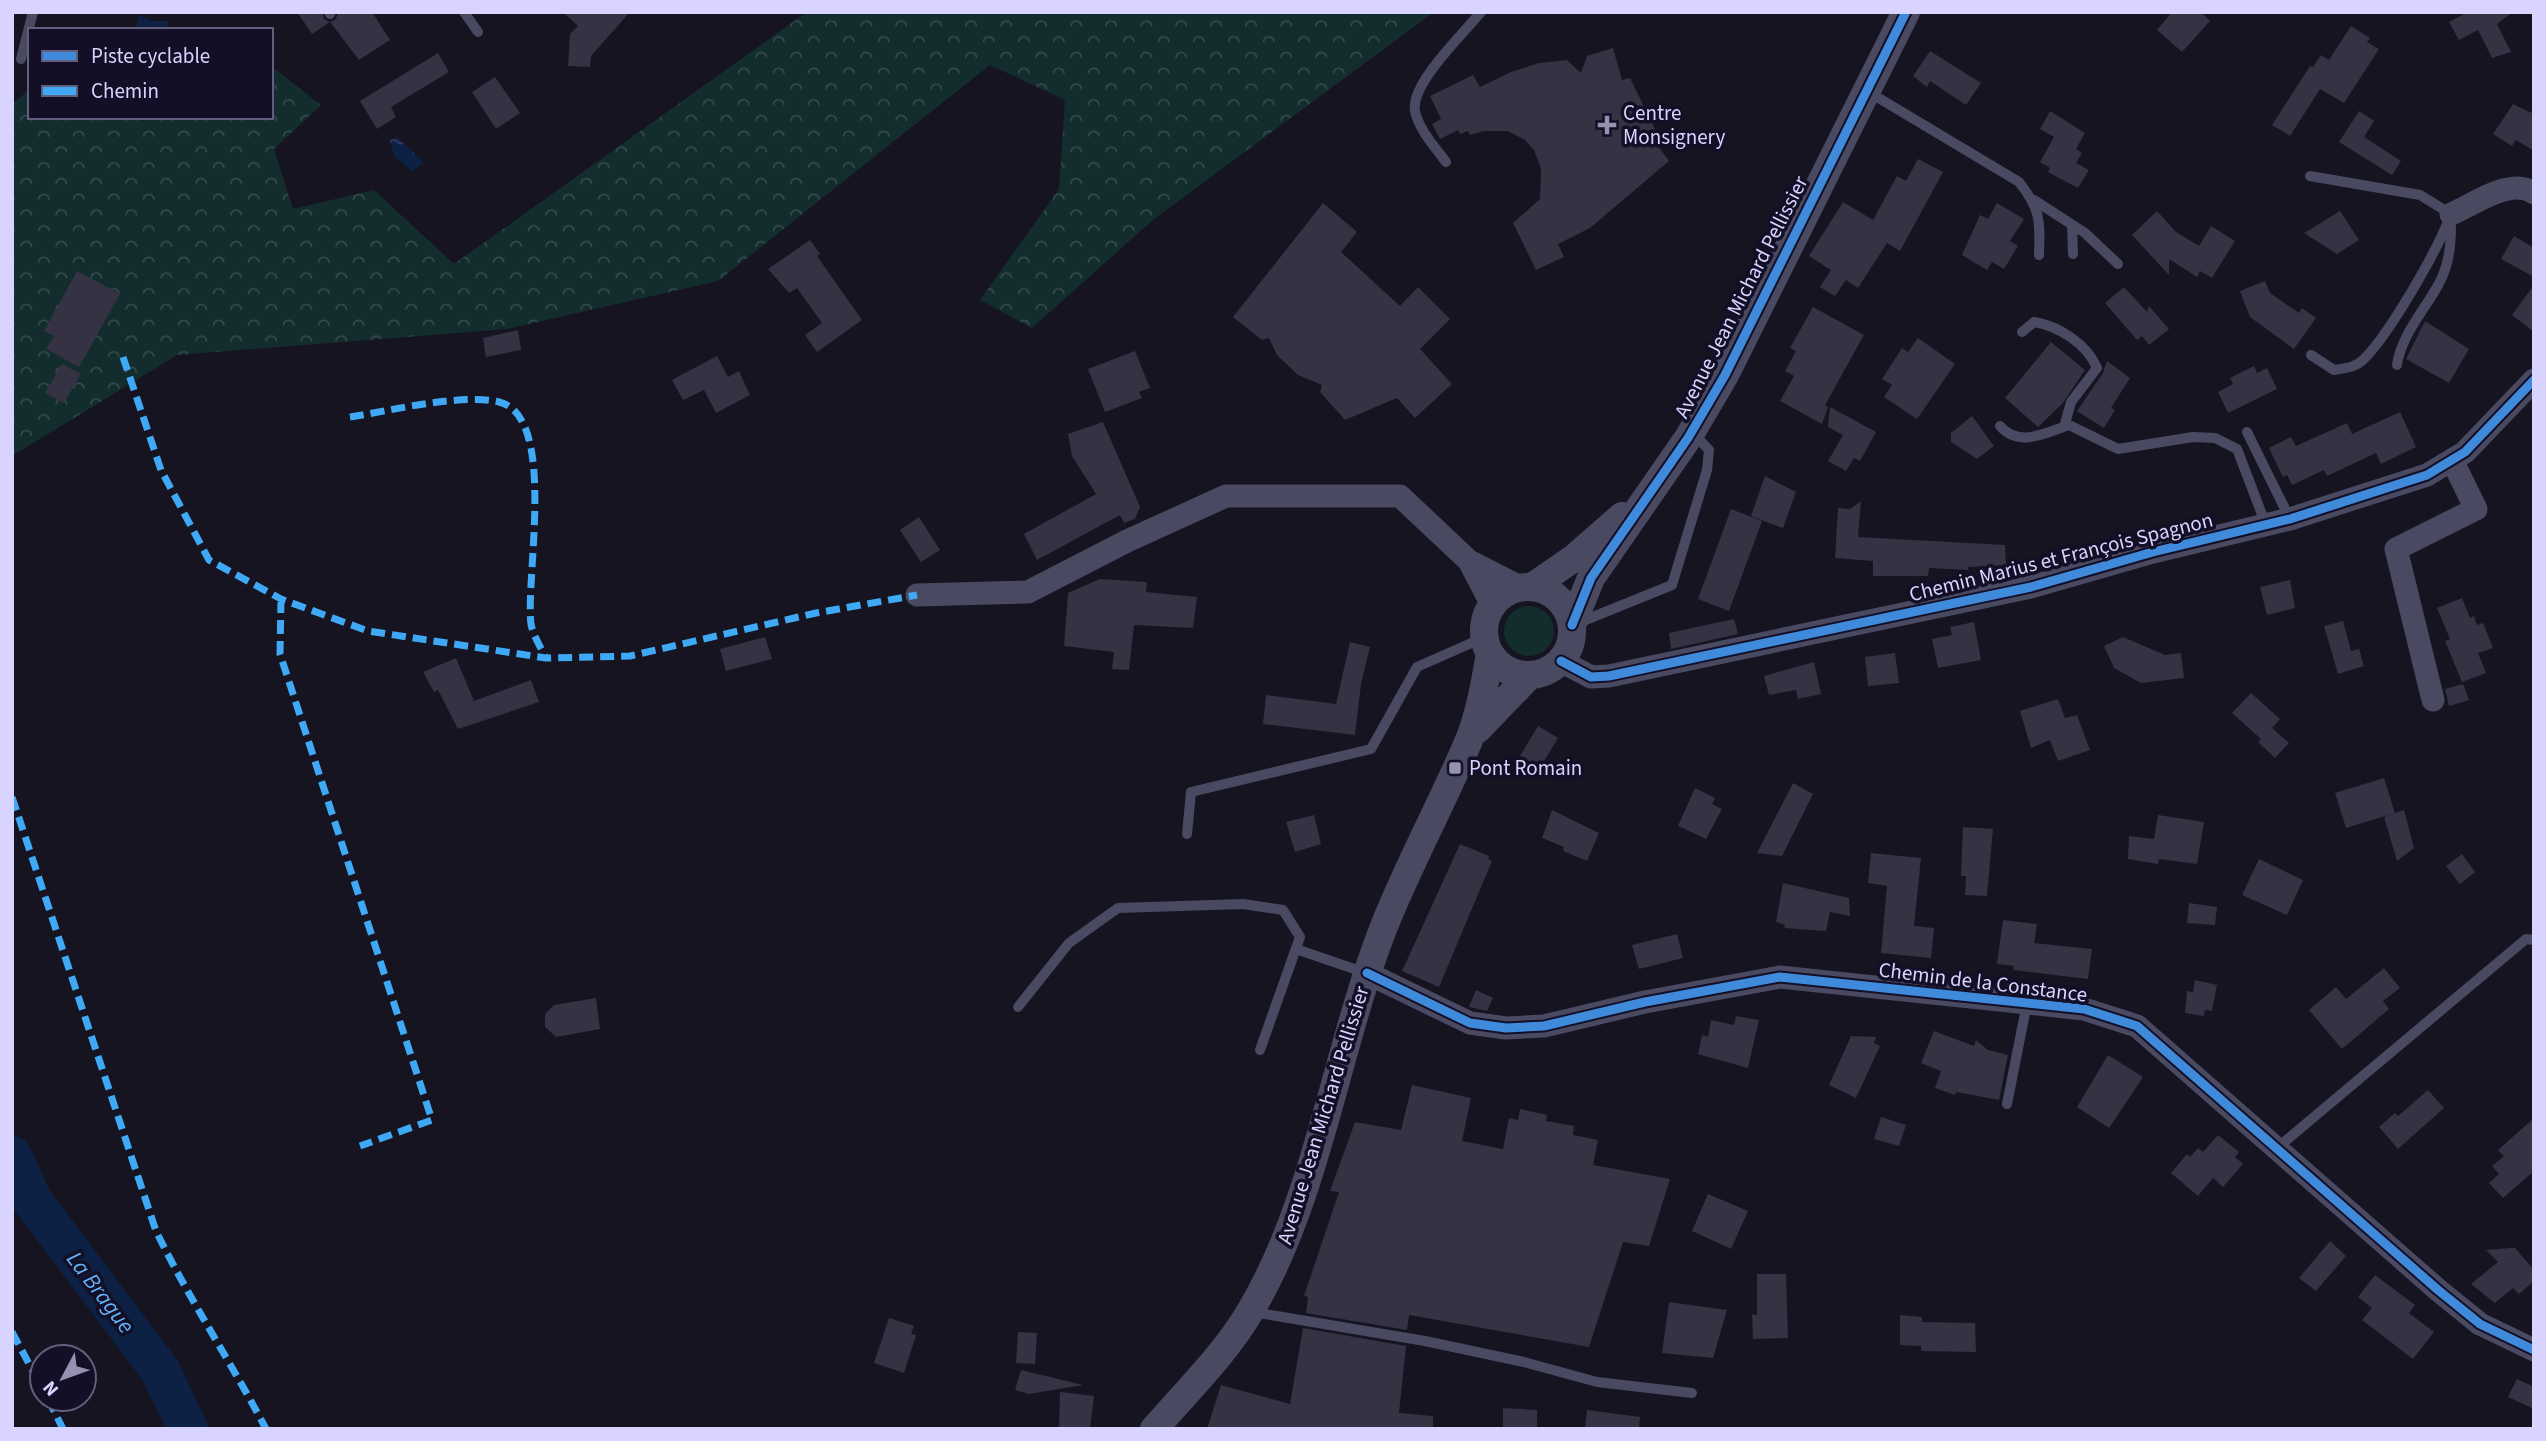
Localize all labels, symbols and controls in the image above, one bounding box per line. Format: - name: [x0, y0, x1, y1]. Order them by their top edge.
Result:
- legend: [28, 28, 273, 119]
- text: Piste cyclable: [91, 41, 210, 71]
- text: Chemin: [91, 76, 159, 106]
- place label: Centre Monsignery: [1623, 98, 1725, 152]
- marker: Centre Monsignery: [1597, 115, 1617, 135]
- street label: Avenue Jean Michard Pellissier: [1667, 170, 1816, 423]
- street label: Chemin Marius et François Spagnon: [1906, 505, 2216, 609]
- place label: Pont Romain: [1469, 753, 1582, 783]
- marker: Pont Romain: [1447, 760, 1463, 776]
- street label: Chemin de la Constance: [1877, 954, 2089, 1010]
- street label: Avenue Jean Michard Pellissier: [1269, 982, 1377, 1248]
- water label: La Brague: [59, 1244, 143, 1340]
- north arrow: [28, 1343, 98, 1413]
- text: N: [37, 1375, 66, 1402]

